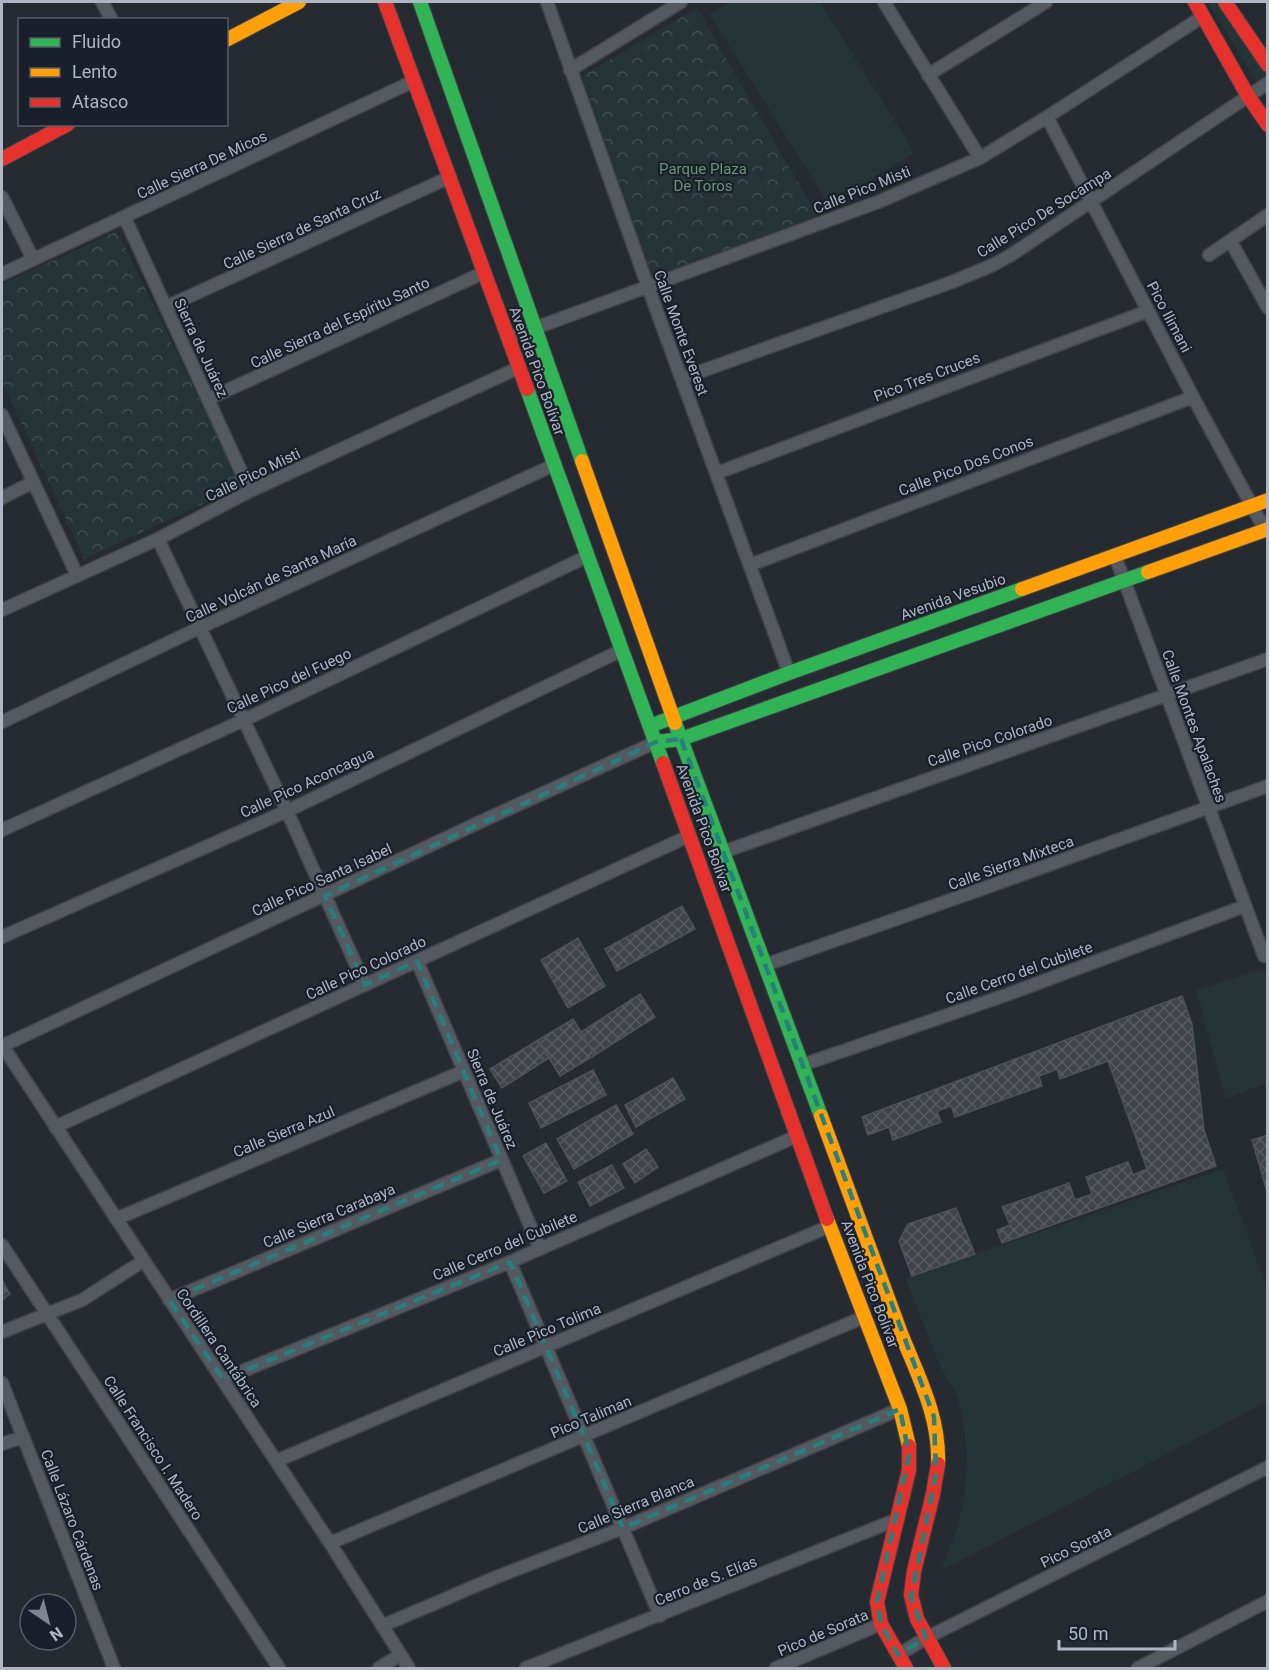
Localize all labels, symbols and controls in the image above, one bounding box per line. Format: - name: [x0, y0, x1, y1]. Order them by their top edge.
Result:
- legend: [18, 18, 228, 126]
- text: Fluido: [72, 31, 121, 52]
- text: Lento: [72, 61, 117, 82]
- text: Atasco: [72, 91, 128, 112]
- street label: Calle Sierra De Micos: [134, 127, 270, 203]
- park label: Parque Plaza De Toros: [659, 160, 747, 195]
- street label: Calle Pico Misti: [811, 162, 913, 218]
- street label: Calle Pico De Socampa: [974, 164, 1114, 262]
- street label: Calle Sierra de Santa Cruz: [220, 185, 384, 273]
- street label: Calle Monte Everest: [650, 268, 712, 398]
- street label: Calle Sierra del Espíritu Santo: [248, 274, 432, 372]
- street label: Pico Ilimani: [1143, 278, 1195, 356]
- street label: Sierra de Juárez: [170, 296, 232, 400]
- street label: Avenida Pico Bolívar: [505, 304, 569, 438]
- street label: Pico Tres Cruces: [871, 348, 983, 406]
- street label: Calle Pico Dos Conos: [896, 432, 1036, 500]
- street label: Calle Pico Misti: [203, 444, 303, 506]
- street label: Calle Volcán de Santa María: [183, 531, 359, 627]
- street label: Avenida Vesubio: [898, 570, 1008, 624]
- street label: Calle Pico del Fuego: [224, 644, 354, 718]
- street label: Calle Montes Apalaches: [1158, 647, 1230, 805]
- street label: Calle Pico Colorado: [925, 711, 1055, 771]
- street label: Calle Pico Aconcagua: [237, 744, 377, 822]
- street label: Avenida Pico Bolívar: [672, 761, 736, 895]
- street label: Calle Sierra Mixteca: [946, 832, 1076, 894]
- street label: Calle Pico Santa Isabel: [249, 840, 395, 920]
- street label: Calle Pico Colorado: [303, 932, 429, 1004]
- street label: Calle Cerro del Cubilete: [943, 938, 1095, 1008]
- street label: Sierra de Juárez: [463, 1046, 521, 1152]
- street label: Calle Sierra Azul: [231, 1103, 337, 1161]
- street label: Calle Sierra Carabaya: [260, 1180, 398, 1252]
- street label: Calle Cerro del Cubilete: [430, 1207, 580, 1285]
- street label: Avenida Pico Bolívar: [837, 1217, 903, 1351]
- street label: Cordillera Cantábrica: [172, 1285, 266, 1411]
- street label: Calle Pico Tolima: [490, 1299, 604, 1361]
- street label: Calle Francisco I. Madero: [100, 1372, 206, 1524]
- street label: Pico Taliman: [548, 1392, 634, 1442]
- street label: Calle Lázaro Cárdenas: [37, 1447, 107, 1593]
- street label: Calle Sierra Blanca: [575, 1472, 697, 1538]
- street label: Pico Sorata: [1038, 1522, 1114, 1572]
- street label: Cerro de S. Elías: [652, 1552, 760, 1610]
- north arrow: [18, 1592, 78, 1652]
- street label: Pico de Sorata: [775, 1606, 871, 1660]
- scale bar: [1059, 1613, 1174, 1651]
- text: N: [46, 1623, 66, 1645]
- text: 50 m: [1068, 1623, 1108, 1644]

